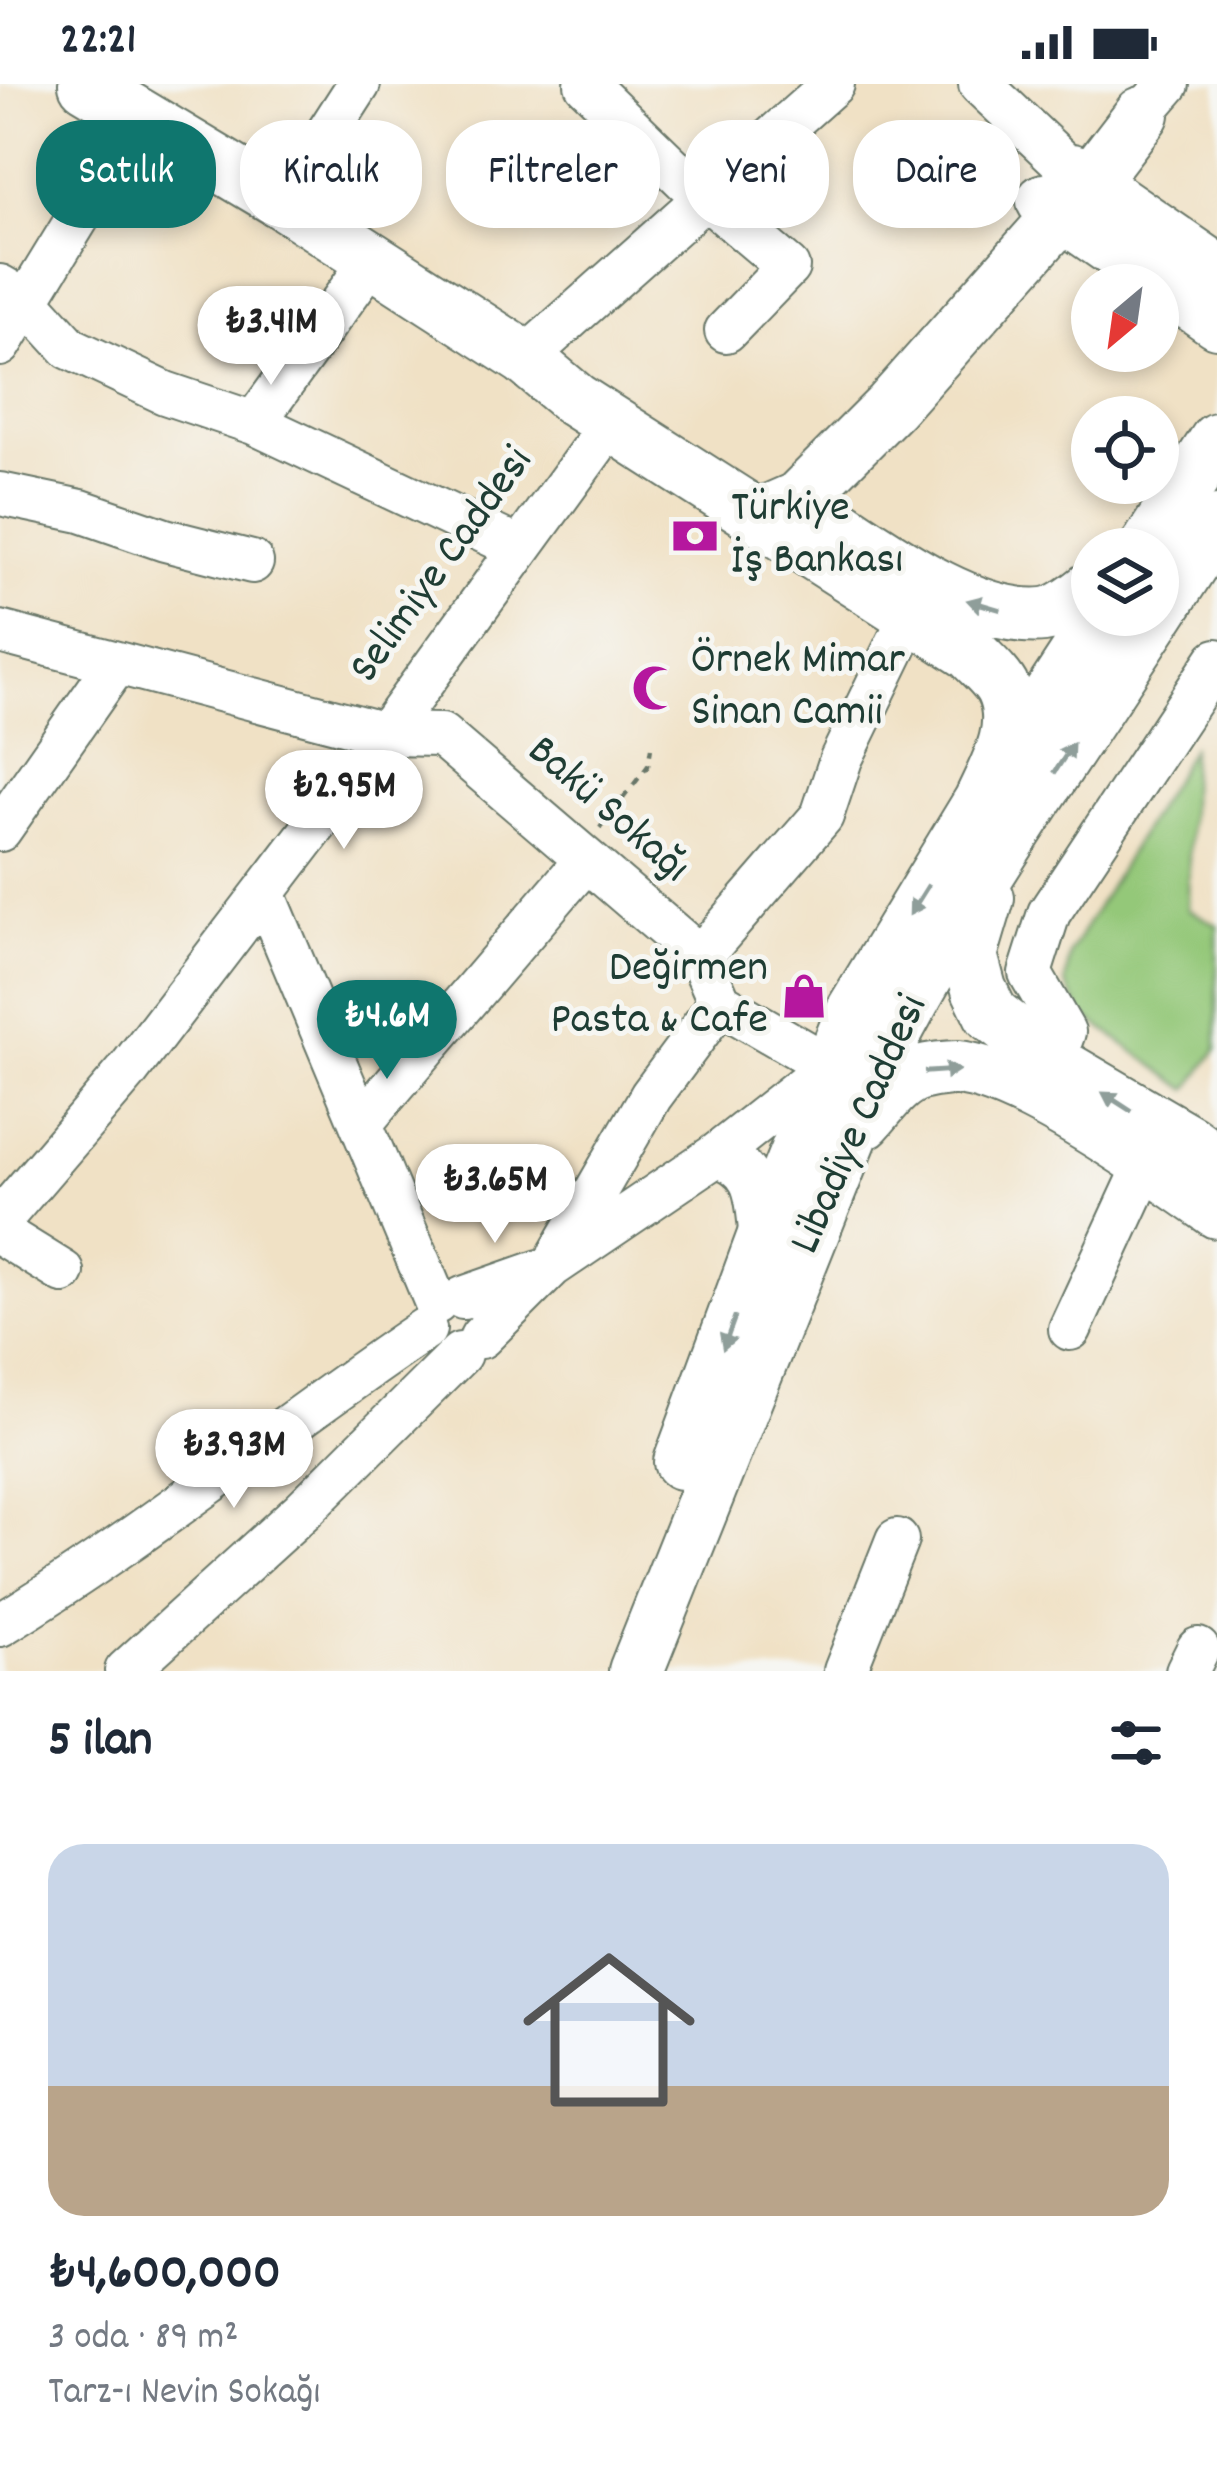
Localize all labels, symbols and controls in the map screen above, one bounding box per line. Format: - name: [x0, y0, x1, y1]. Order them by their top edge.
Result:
- text: 22:21: [60, 10, 136, 74]
- chip: Satılık: [36, 120, 216, 228]
- chip: Kiralık: [240, 120, 422, 228]
- chip: Filtreler: [446, 120, 660, 228]
- chip: Yeni: [684, 120, 829, 228]
- chip: Daire: [853, 120, 1020, 228]
- north arrow: [1071, 264, 1179, 372]
- map controls: [1071, 264, 1179, 636]
- pin: ₺3.41M: [173, 286, 369, 388]
- text: ₺3.41M: [224, 297, 318, 352]
- button: locate: [1071, 396, 1179, 504]
- street label: Selimiye Caddesi: [335, 434, 551, 698]
- place label: Türkiye İş Bankası: [731, 478, 903, 594]
- bank icon: Türkiye İş Bankası: [670, 511, 720, 561]
- button: layers: [1071, 528, 1179, 636]
- one-way arrow: [966, 595, 1002, 613]
- place label: Örnek Mimar Sinan Camii: [691, 630, 905, 746]
- mosque icon: Örnek Mimar Sinan Camii: [630, 663, 680, 713]
- street label: Bakü Sokağı: [511, 722, 703, 900]
- one-way arrow: [1052, 742, 1074, 774]
- pin: ₺2.95M: [246, 750, 442, 852]
- text: ₺2.95M: [292, 761, 396, 816]
- one-way arrow: [909, 884, 931, 917]
- place label: Değirmen Pasta & Cafe: [550, 938, 768, 1054]
- shop icon: Değirmen Pasta & Cafe: [779, 971, 829, 1021]
- pin: ₺4.6M: [303, 980, 471, 1082]
- street label: Libadiye Caddesi: [775, 985, 947, 1265]
- text: ₺4.6M: [344, 991, 430, 1046]
- one-way arrow: [924, 1062, 961, 1081]
- one-way arrow: [1101, 1091, 1134, 1113]
- pin: ₺3.65M: [397, 1144, 593, 1246]
- text: ₺3.65M: [442, 1155, 548, 1210]
- one-way arrow: [719, 1316, 737, 1352]
- pin: ₺3.93M: [136, 1409, 332, 1511]
- text: ₺3.93M: [182, 1420, 286, 1475]
- text: 5 ilan: [48, 1707, 152, 1779]
- icon: filters: [1103, 1710, 1169, 1776]
- icon: home: [501, 1922, 717, 2138]
- text: ₺4,600,000: [48, 2240, 281, 2312]
- text: 3 oda · 89 m²: [48, 2312, 238, 2367]
- text: Tarz-ı Nevin Sokağı: [48, 2367, 321, 2422]

